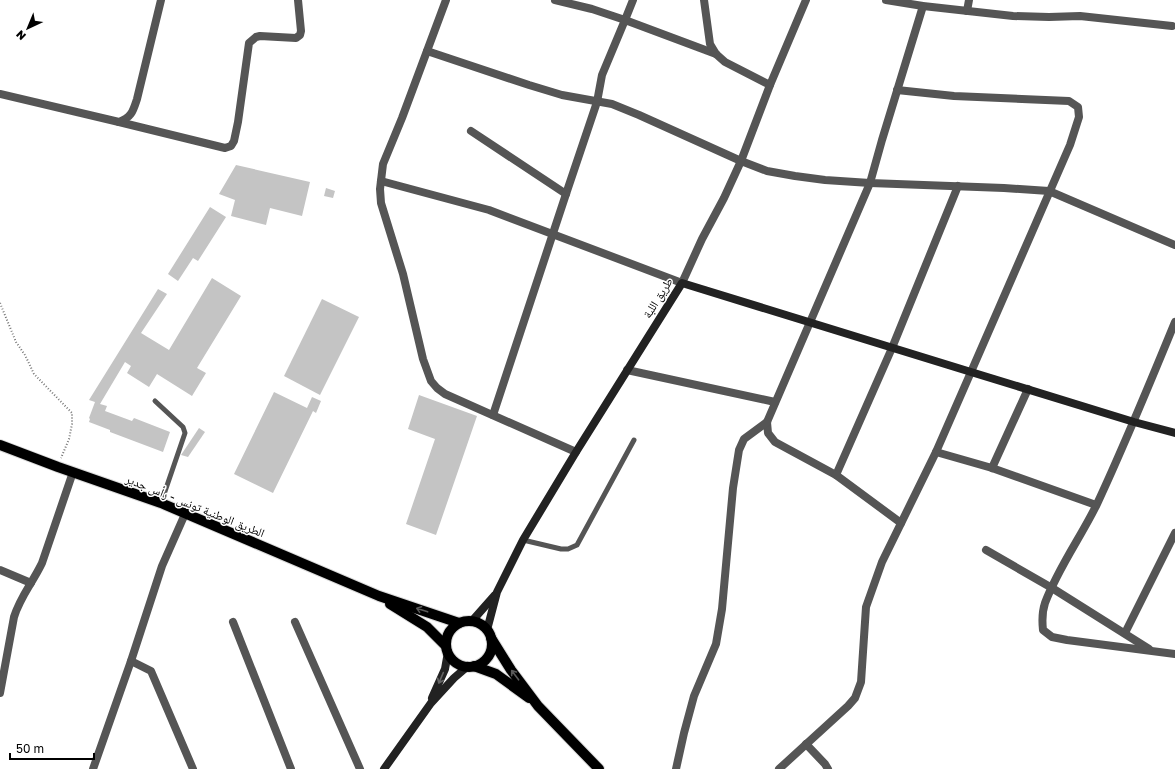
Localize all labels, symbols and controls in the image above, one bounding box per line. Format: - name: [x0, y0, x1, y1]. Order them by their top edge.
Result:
- north arrow: [8, 8, 48, 48]
- text: N: [13, 28, 28, 43]
- street label: طريق اللبة: [639, 275, 676, 321]
- street label: الطريق الوطنية تونس - رأس جدير: [123, 470, 267, 541]
- one-way arrow: [416, 606, 428, 614]
- one-way arrow: [510, 669, 519, 680]
- one-way arrow: [437, 671, 444, 683]
- scale bar: [10, 735, 94, 761]
- text: 50 m: [16, 741, 44, 756]

